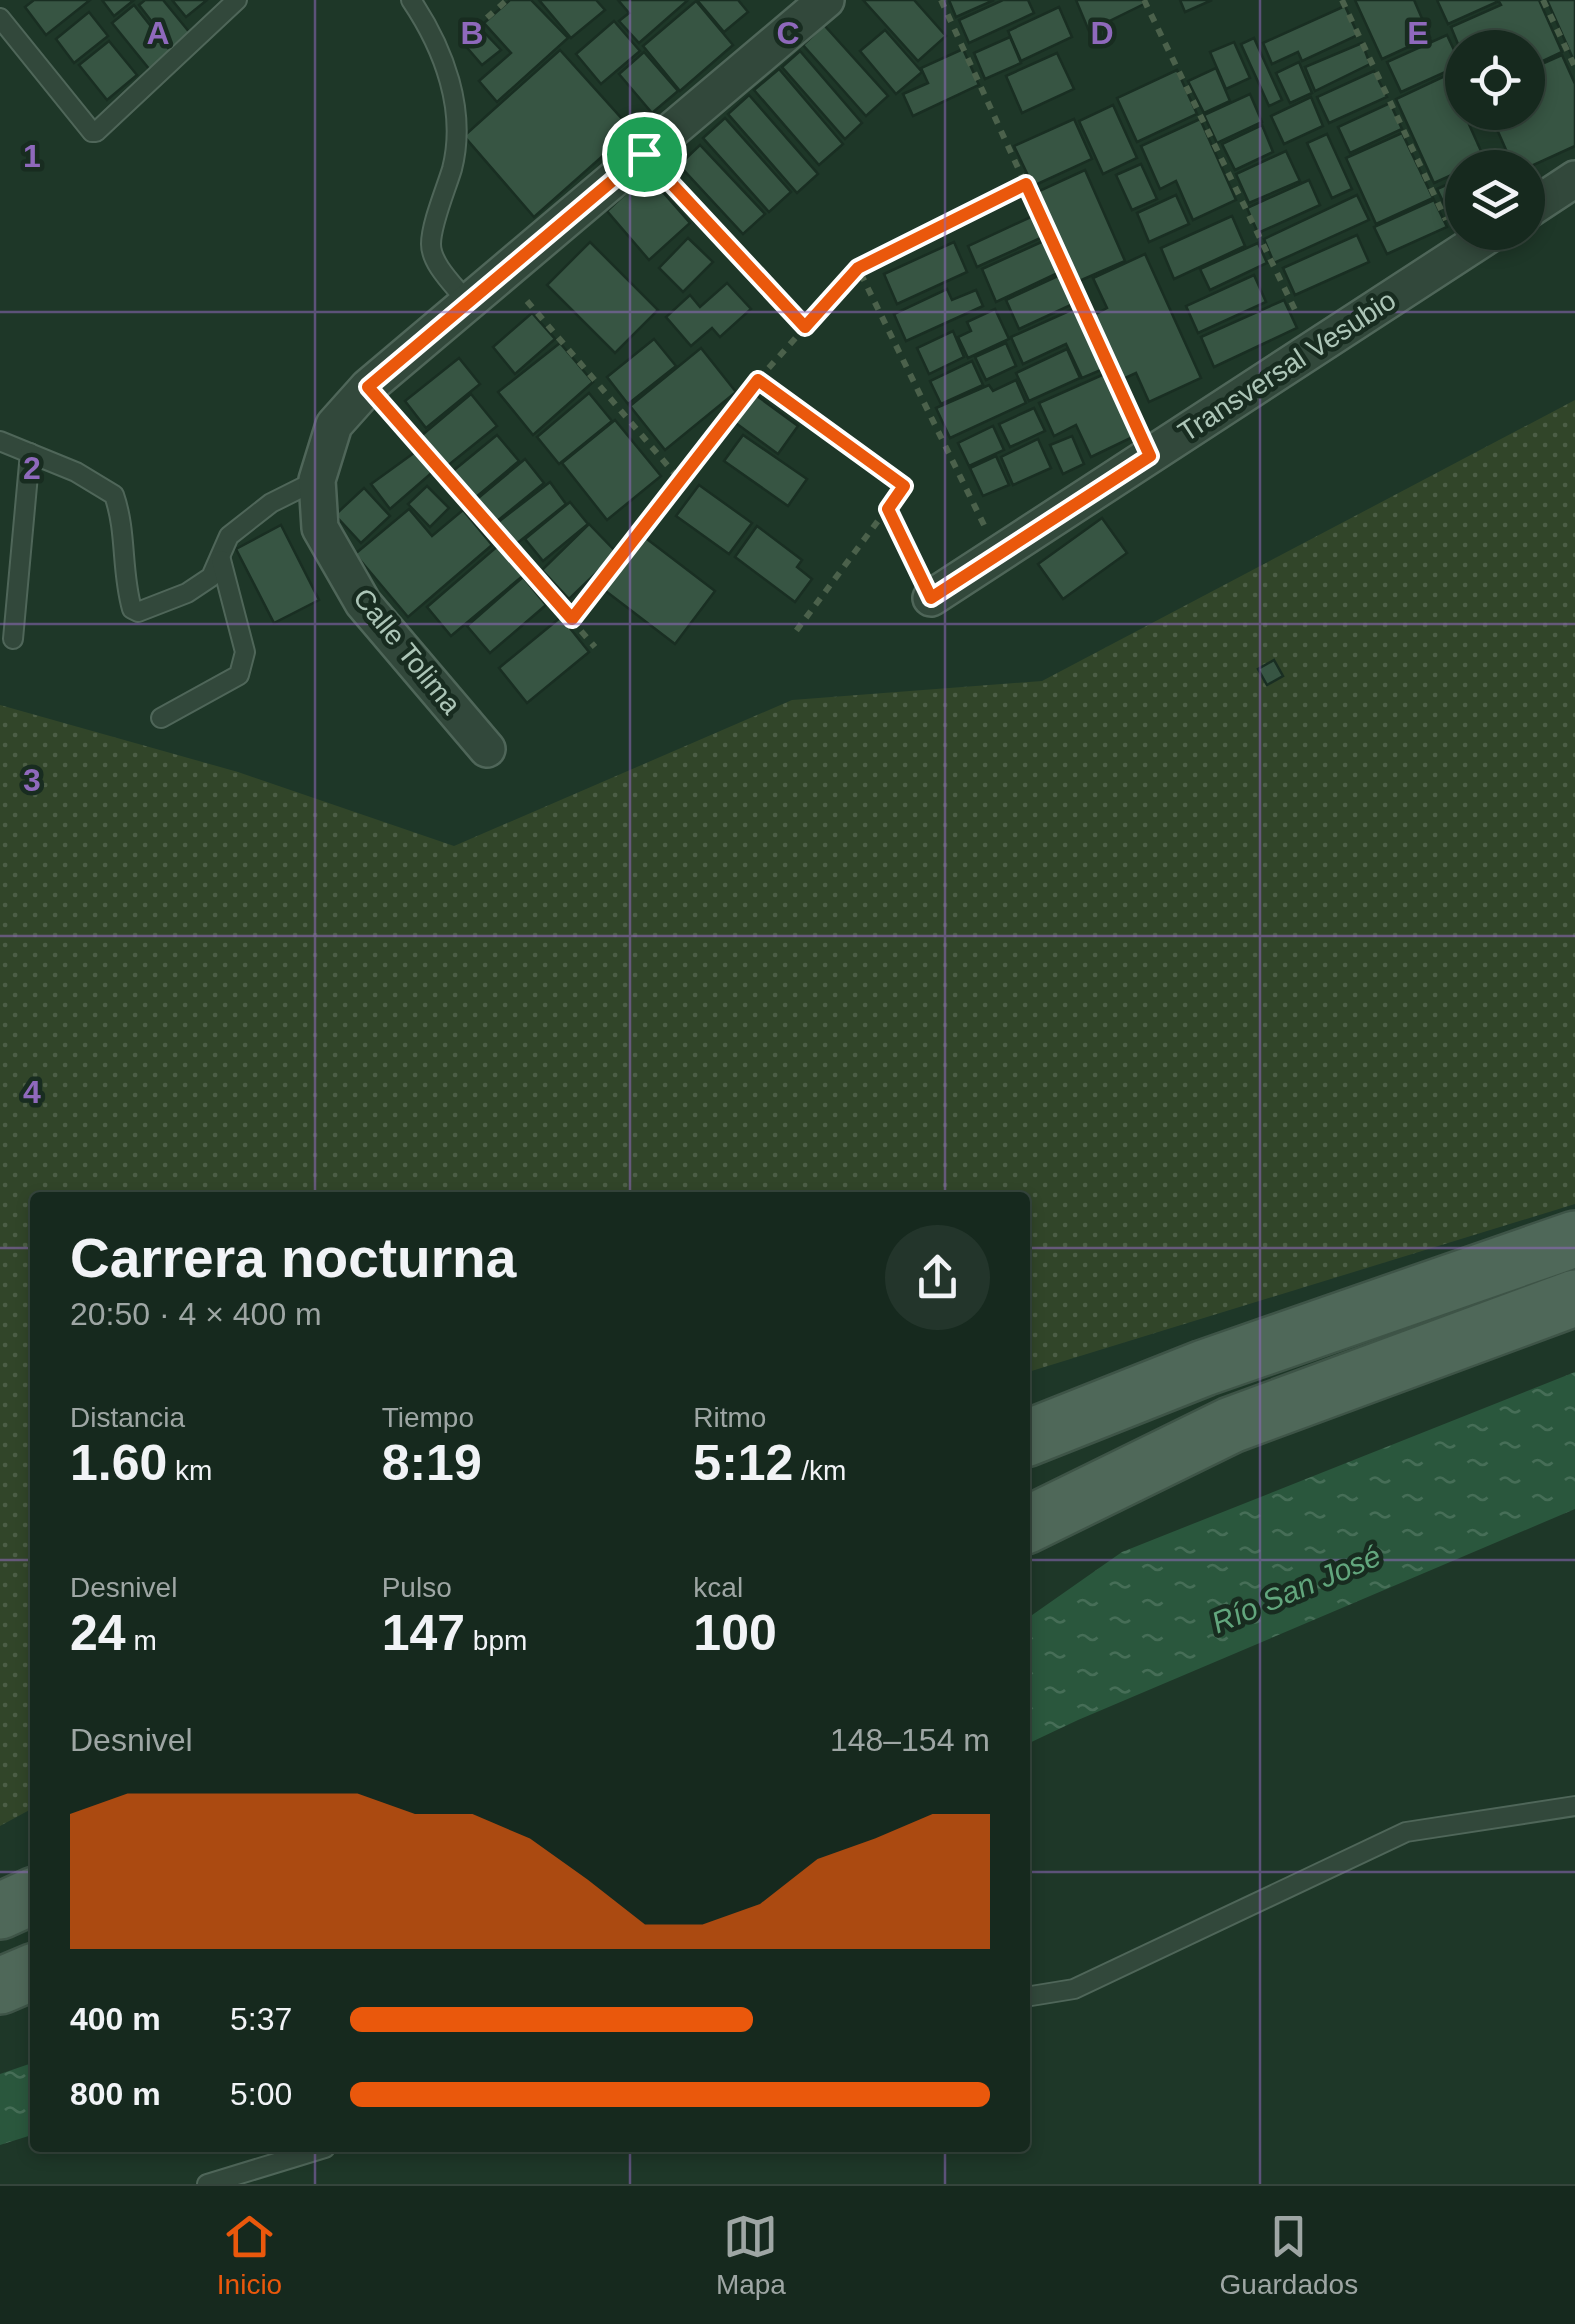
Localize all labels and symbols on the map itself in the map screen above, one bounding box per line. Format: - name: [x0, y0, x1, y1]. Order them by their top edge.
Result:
- text: A: [146, 15, 170, 51]
- text: B: [460, 15, 484, 51]
- text: C: [776, 15, 800, 51]
- text: D: [1090, 15, 1114, 51]
- text: E: [1407, 15, 1429, 51]
- pin: [602, 112, 687, 197]
- text: 1: [23, 138, 41, 174]
- street label: Transversal Vesubio: [1173, 284, 1401, 448]
- text: 2: [23, 450, 41, 486]
- street label: Calle Tolima: [347, 582, 467, 720]
- text: 3: [23, 762, 41, 798]
- text: 4: [23, 1074, 41, 1110]
- water label: Río San José: [1207, 1539, 1385, 1639]

